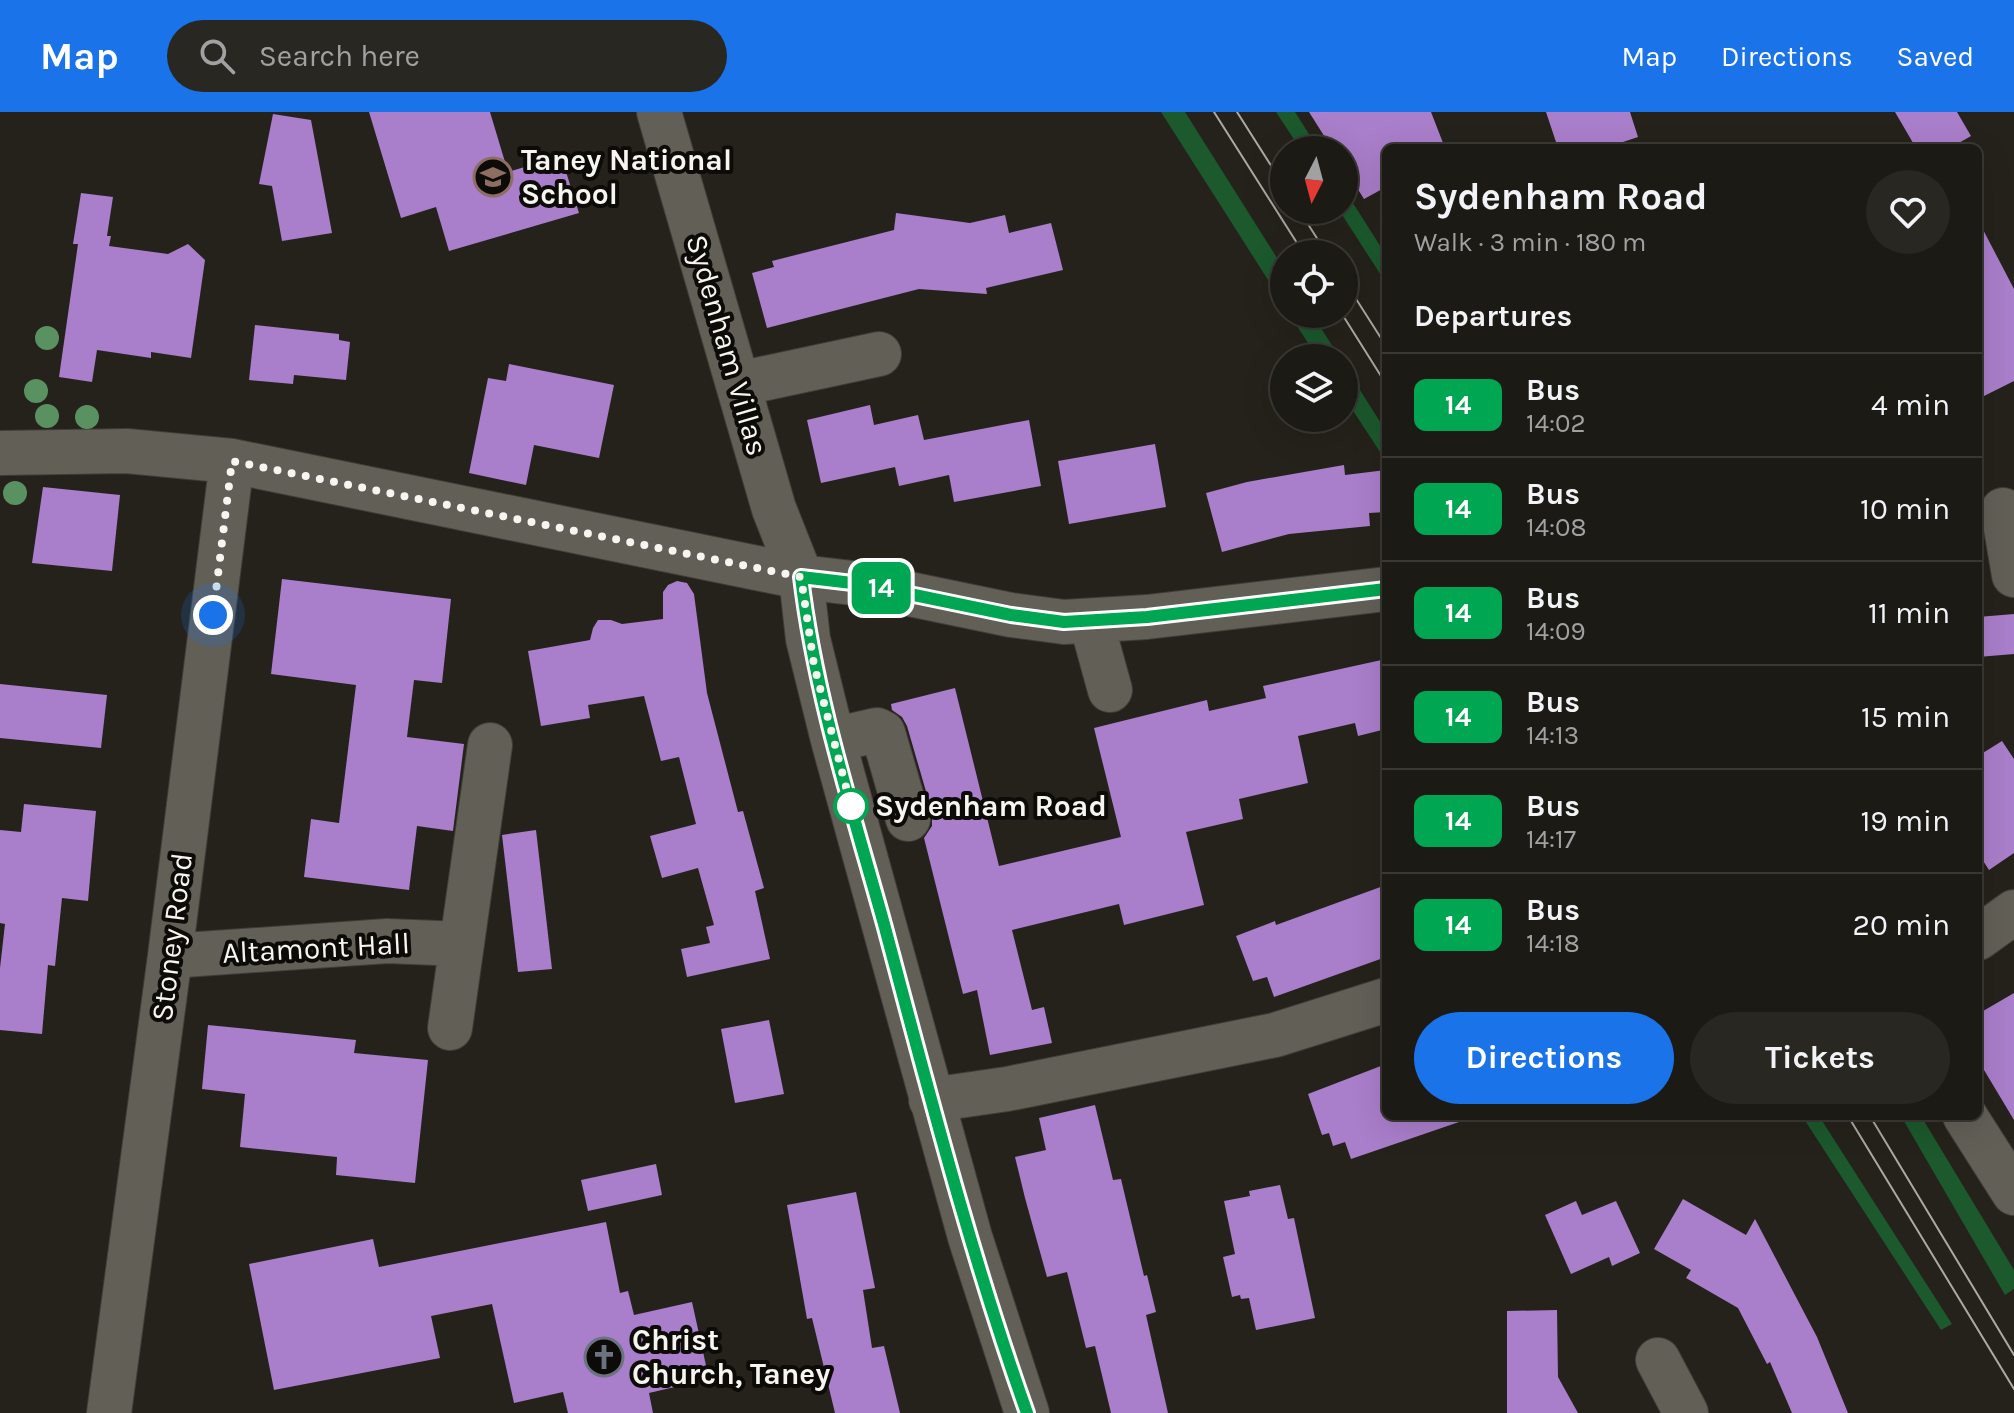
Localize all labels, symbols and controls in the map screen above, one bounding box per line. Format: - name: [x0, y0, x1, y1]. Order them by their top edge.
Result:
- search box: [167, 20, 727, 92]
- text: Map: [40, 34, 119, 79]
- icon: search: [195, 34, 239, 78]
- text: Search here: [259, 38, 420, 74]
- text: Map: [1622, 40, 1677, 73]
- text: Directions: [1721, 40, 1853, 73]
- text: Saved: [1897, 40, 1974, 73]
- north arrow: [1270, 136, 1358, 224]
- map controls: [1270, 136, 1358, 432]
- place label: Taney National School: [521, 142, 732, 212]
- school or university icon: Taney National School: [472, 156, 514, 198]
- button: heart: [1866, 170, 1950, 254]
- text: Sydenham Road: [1414, 174, 1708, 219]
- text: Walk · 3 min · 180 m: [1414, 227, 1646, 258]
- street label: Sydenham Villas: [678, 230, 776, 460]
- button: locate: [1270, 240, 1358, 328]
- text: Departures: [1414, 298, 1572, 334]
- button: layers: [1270, 344, 1358, 432]
- text: Bus: [1526, 372, 1580, 408]
- text: 4 min: [1871, 387, 1950, 423]
- text: 14: [1445, 388, 1471, 421]
- text: 14:02: [1526, 408, 1586, 439]
- text: Bus: [1526, 476, 1580, 512]
- text: 10 min: [1860, 491, 1950, 527]
- text: 14: [1445, 492, 1471, 525]
- text: 14:08: [1526, 512, 1587, 543]
- line badge: 14: [845, 562, 917, 614]
- text: 14: [868, 571, 894, 604]
- text: Bus: [1526, 580, 1580, 616]
- your location: [193, 595, 233, 635]
- text: 11 min: [1868, 595, 1950, 631]
- text: 14: [1445, 596, 1471, 629]
- text: 14:09: [1526, 616, 1586, 647]
- text: Bus: [1526, 684, 1580, 720]
- text: 15 min: [1861, 699, 1950, 735]
- text: 14: [1445, 700, 1471, 733]
- text: 14:13: [1526, 720, 1579, 751]
- place label: Sydenham Road: [875, 788, 1107, 824]
- text: Bus: [1526, 788, 1580, 824]
- marker: Sydenham Road: [834, 789, 868, 823]
- text: 19 min: [1860, 803, 1950, 839]
- text: 14: [1445, 804, 1471, 837]
- text: 14:17: [1526, 824, 1576, 855]
- street label: Stoney Road: [144, 851, 200, 1023]
- text: Bus: [1526, 892, 1580, 928]
- text: 20 min: [1853, 907, 1950, 943]
- text: 14: [1445, 908, 1471, 941]
- street label: Altamont Hall: [221, 925, 411, 971]
- text: 14:18: [1526, 928, 1580, 959]
- button: Directions: [1414, 1012, 1674, 1104]
- button: Tickets: [1690, 1012, 1950, 1104]
- place label: Christ Church, Taney: [632, 1322, 830, 1392]
- church icon: Christ Church, Taney: [583, 1336, 625, 1378]

